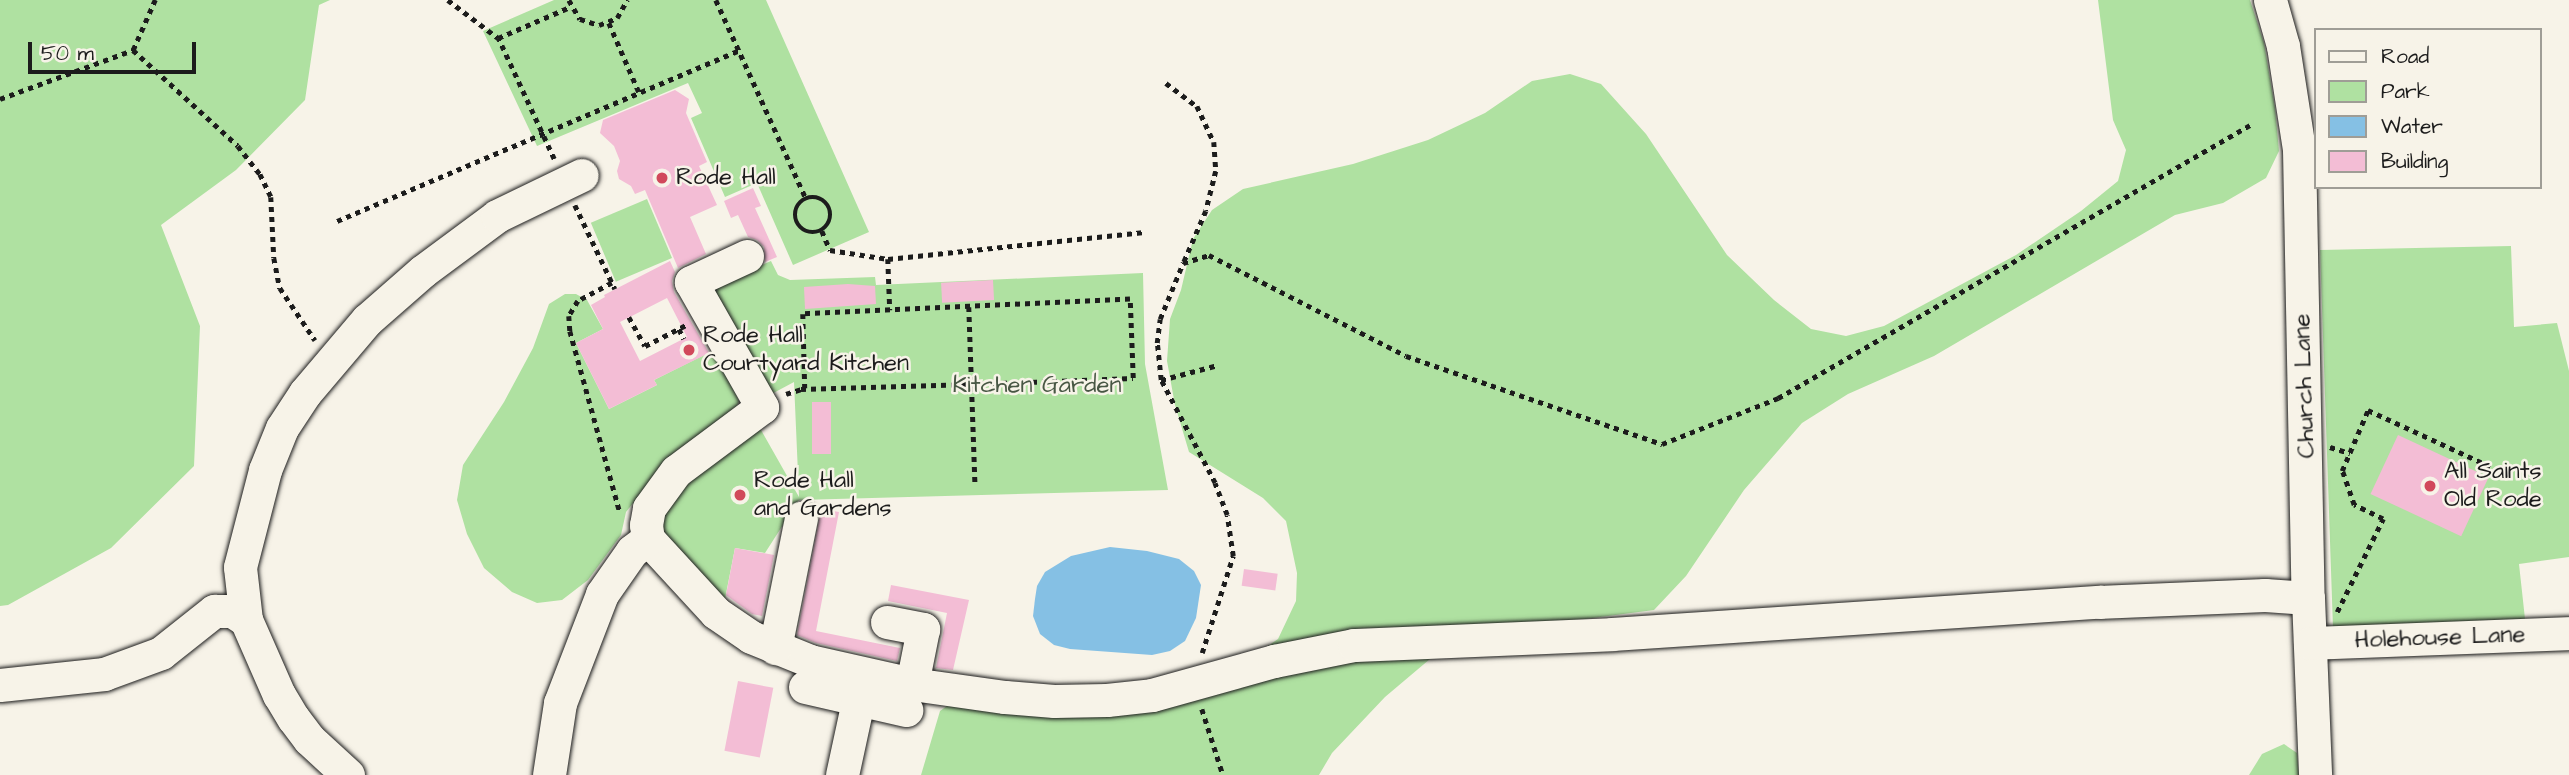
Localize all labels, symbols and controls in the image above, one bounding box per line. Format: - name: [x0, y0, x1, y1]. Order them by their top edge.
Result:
- scale bar: [32, 28, 200, 72]
- legend: [2314, 28, 2541, 189]
- text: 50 m: [41, 39, 94, 68]
- text: Road: [2381, 42, 2429, 71]
- text: Park: [2381, 77, 2430, 106]
- text: Water: [2381, 112, 2443, 141]
- text: Building: [2381, 147, 2448, 176]
- place label: Rode Hall: [676, 164, 776, 192]
- marker: Rode Hall: [654, 170, 670, 186]
- street label: Church Lane: [2288, 313, 2322, 459]
- place label: Rode Hall Courtyard Kitchen: [703, 322, 909, 378]
- marker: Rode Hall Courtyard Kitchen: [681, 342, 697, 358]
- park label: Kitchen Garden: [953, 372, 1121, 400]
- place label: All Saints Old Rode: [2444, 458, 2542, 514]
- place label: Rode Hall and Gardens: [754, 467, 892, 523]
- marker: All Saints Old Rode: [2422, 478, 2438, 494]
- marker: Rode Hall and Gardens: [732, 487, 748, 503]
- street label: Holehouse Lane: [2354, 621, 2526, 655]

